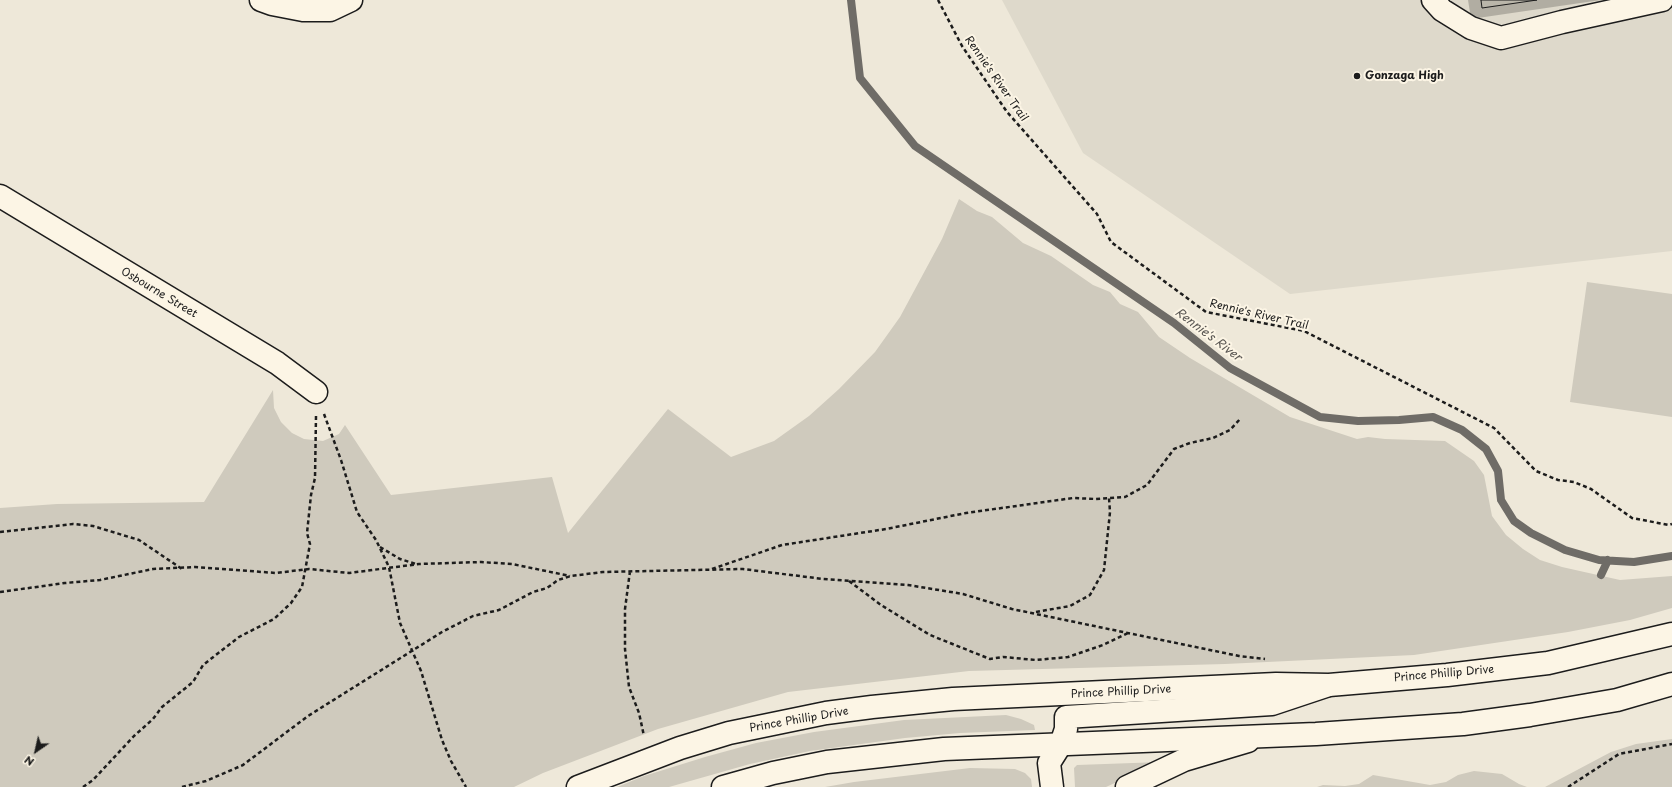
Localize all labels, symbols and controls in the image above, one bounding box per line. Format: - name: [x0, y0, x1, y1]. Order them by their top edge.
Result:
- street label: Rennie's River Trail: [962, 34, 1030, 124]
- place label: Gonzaga High: [1365, 69, 1444, 83]
- marker: Gonzaga High: [1352, 71, 1362, 81]
- street label: Osbourne Street: [118, 265, 200, 321]
- street label: Rennie's River Trail: [1208, 297, 1310, 333]
- water label: Rennie's River: [1172, 305, 1244, 365]
- street label: Prince Phillip Drive: [1393, 663, 1495, 685]
- street label: Prince Phillip Drive: [1071, 683, 1171, 701]
- street label: Prince Phillip Drive: [748, 705, 850, 735]
- north arrow: [16, 731, 56, 771]
- text: N: [21, 752, 37, 771]

